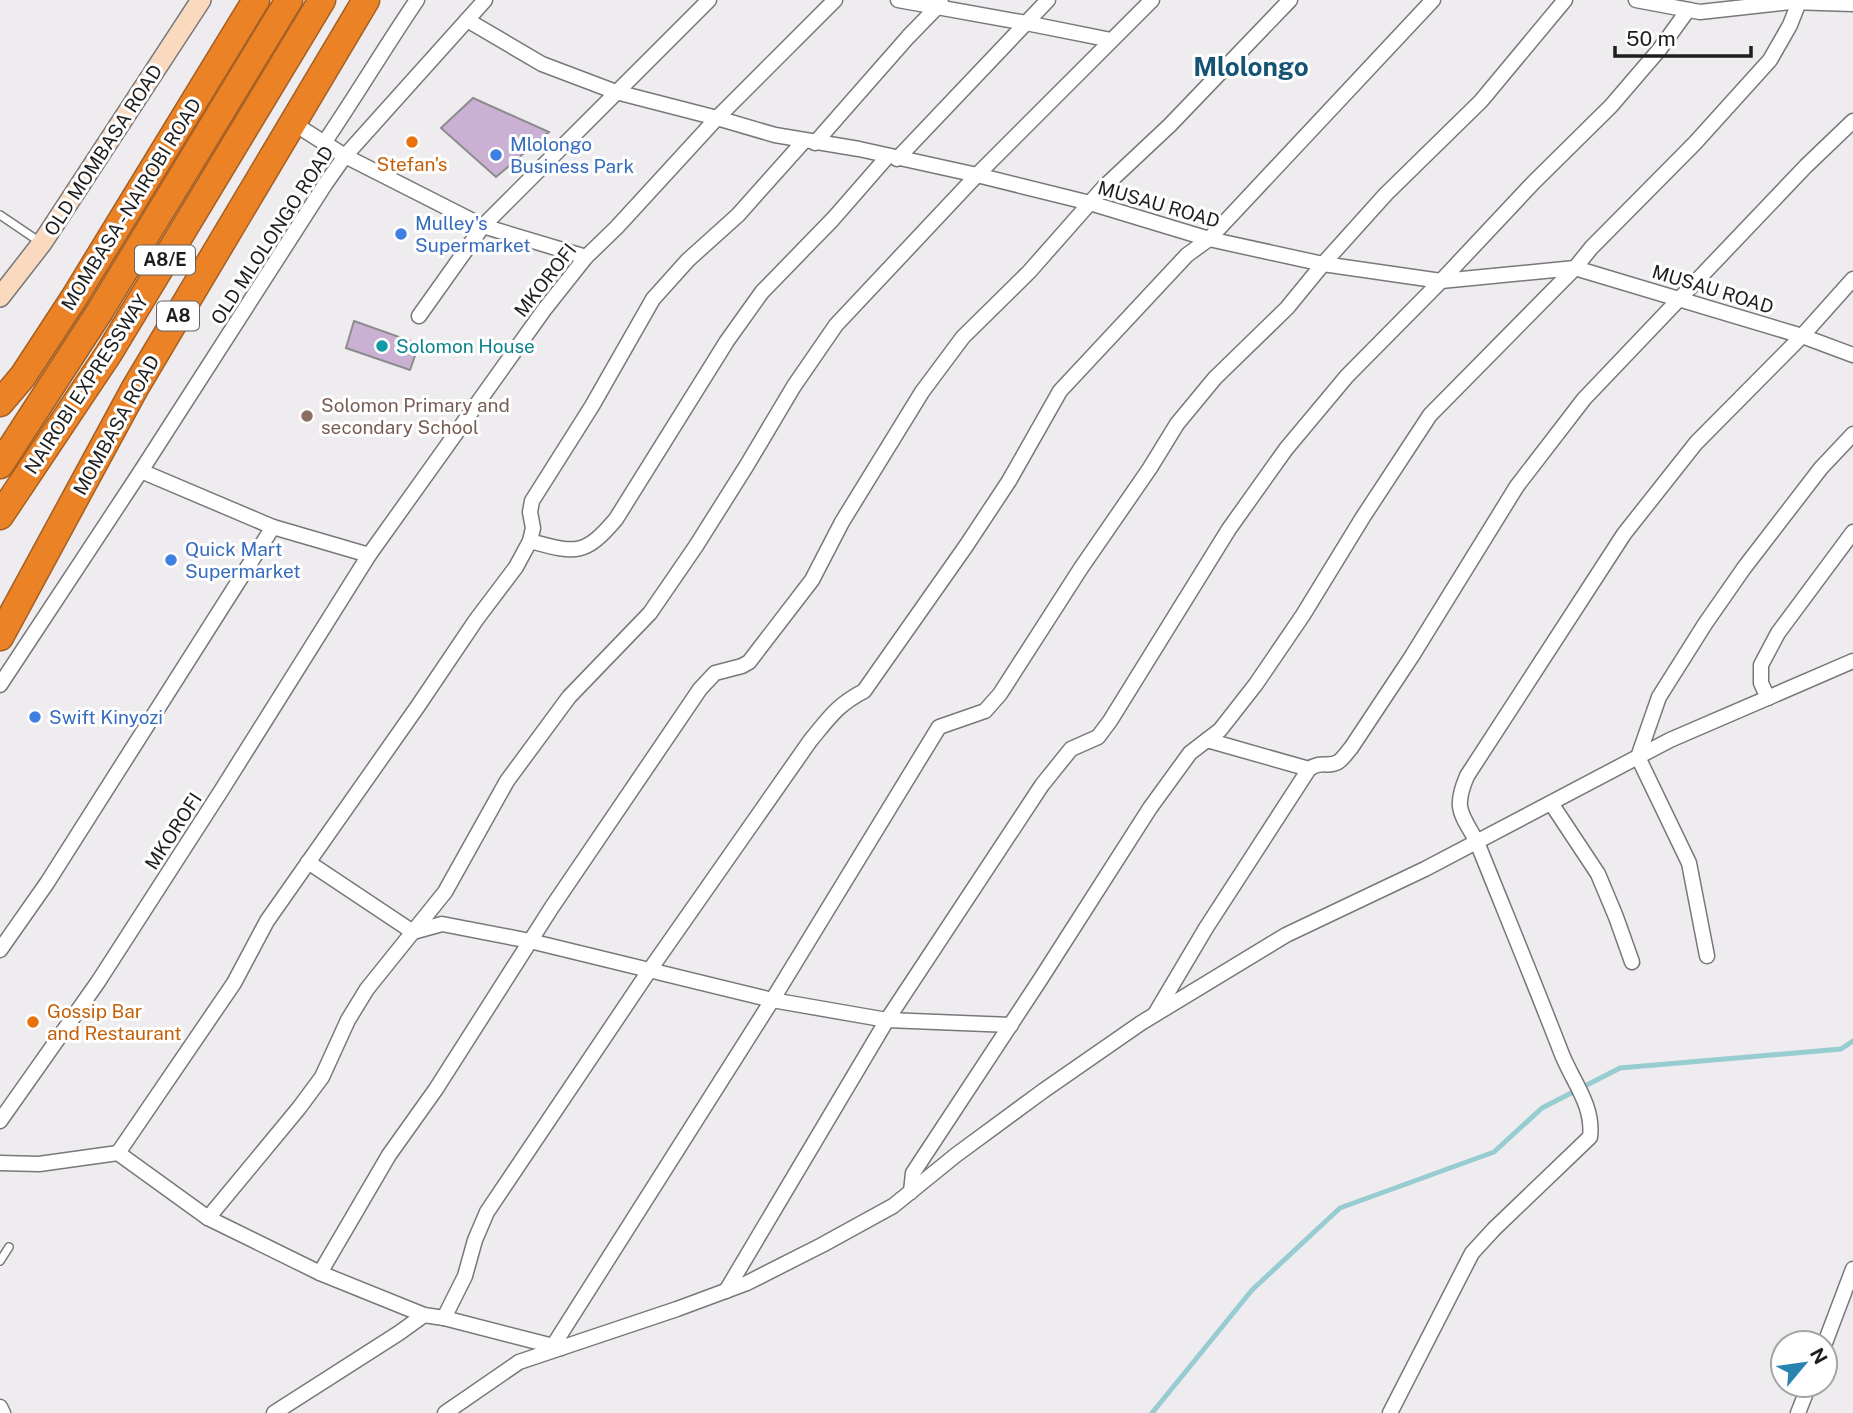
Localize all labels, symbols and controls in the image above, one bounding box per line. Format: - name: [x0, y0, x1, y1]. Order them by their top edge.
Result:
- scale bar: [1615, 14, 1752, 58]
- text: 50 m: [1626, 26, 1676, 51]
- district label: Mlolongo: [1193, 51, 1309, 82]
- street label: OLD MOMBASA ROAD: [40, 60, 166, 240]
- street label: MOMBASA - NAIROBI ROAD: [57, 94, 205, 314]
- place label: Mlolongo Business Park: [510, 133, 634, 177]
- marker: Stefan's: [404, 134, 420, 150]
- street label: OLD MLOLONGO ROAD: [206, 142, 338, 328]
- marker: Mlolongo Business Park: [488, 147, 504, 163]
- place label: Stefan's: [377, 153, 447, 175]
- street label: MUSAU ROAD: [1095, 176, 1223, 232]
- place label: Mulley's Supermarket: [415, 212, 531, 256]
- marker: Mulley's Supermarket: [393, 226, 409, 242]
- street label: MKOROFI: [510, 239, 580, 321]
- road number: A8/E: [135, 246, 195, 274]
- street label: MUSAU ROAD: [1650, 260, 1776, 318]
- street label: NAIROBI EXPRESSWAY: [20, 290, 153, 478]
- road number: A8: [157, 302, 199, 330]
- place label: Solomon House: [396, 335, 535, 357]
- marker: Solomon House: [374, 338, 390, 354]
- street label: MOMBASA ROAD: [68, 351, 164, 499]
- place label: Solomon Primary and secondary School: [321, 394, 510, 438]
- marker: Solomon Primary and secondary School: [299, 408, 315, 424]
- place label: Quick Mart Supermarket: [185, 538, 301, 582]
- marker: Quick Mart Supermarket: [163, 552, 179, 568]
- place label: Swift Kinyozi: [49, 706, 163, 728]
- marker: Swift Kinyozi: [27, 709, 43, 725]
- street label: MKOROFI: [140, 789, 206, 873]
- place label: Gossip Bar and Restaurant: [47, 1000, 182, 1044]
- marker: Gossip Bar and Restaurant: [25, 1014, 41, 1030]
- north arrow: [1769, 1329, 1839, 1399]
- text: N: [1806, 1344, 1832, 1368]

